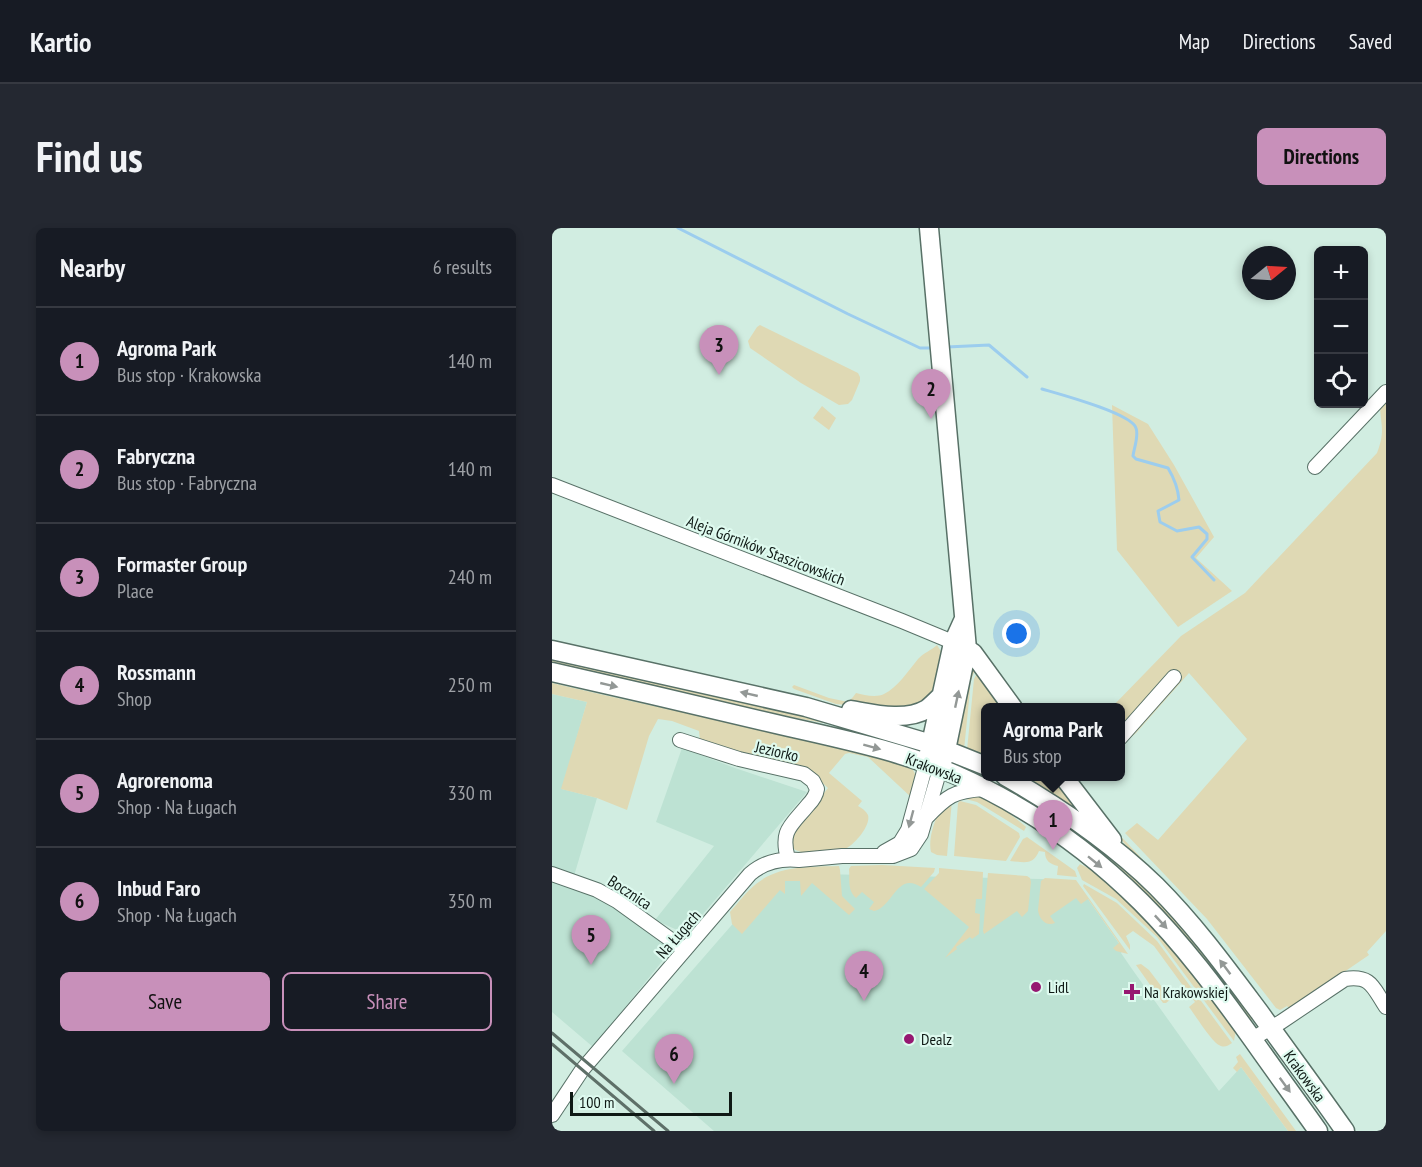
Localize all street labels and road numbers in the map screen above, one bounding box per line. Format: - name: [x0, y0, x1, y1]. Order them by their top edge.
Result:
- street label: Aleja Górników Staszicowskich: [684, 511, 848, 589]
- street label: Jeziorko: [752, 736, 801, 766]
- street label: Krakowska: [903, 748, 965, 788]
- street label: Bocznica: [604, 870, 656, 914]
- street label: Na Ługach: [651, 906, 705, 962]
- street label: Krakowska: [1280, 1046, 1330, 1106]

